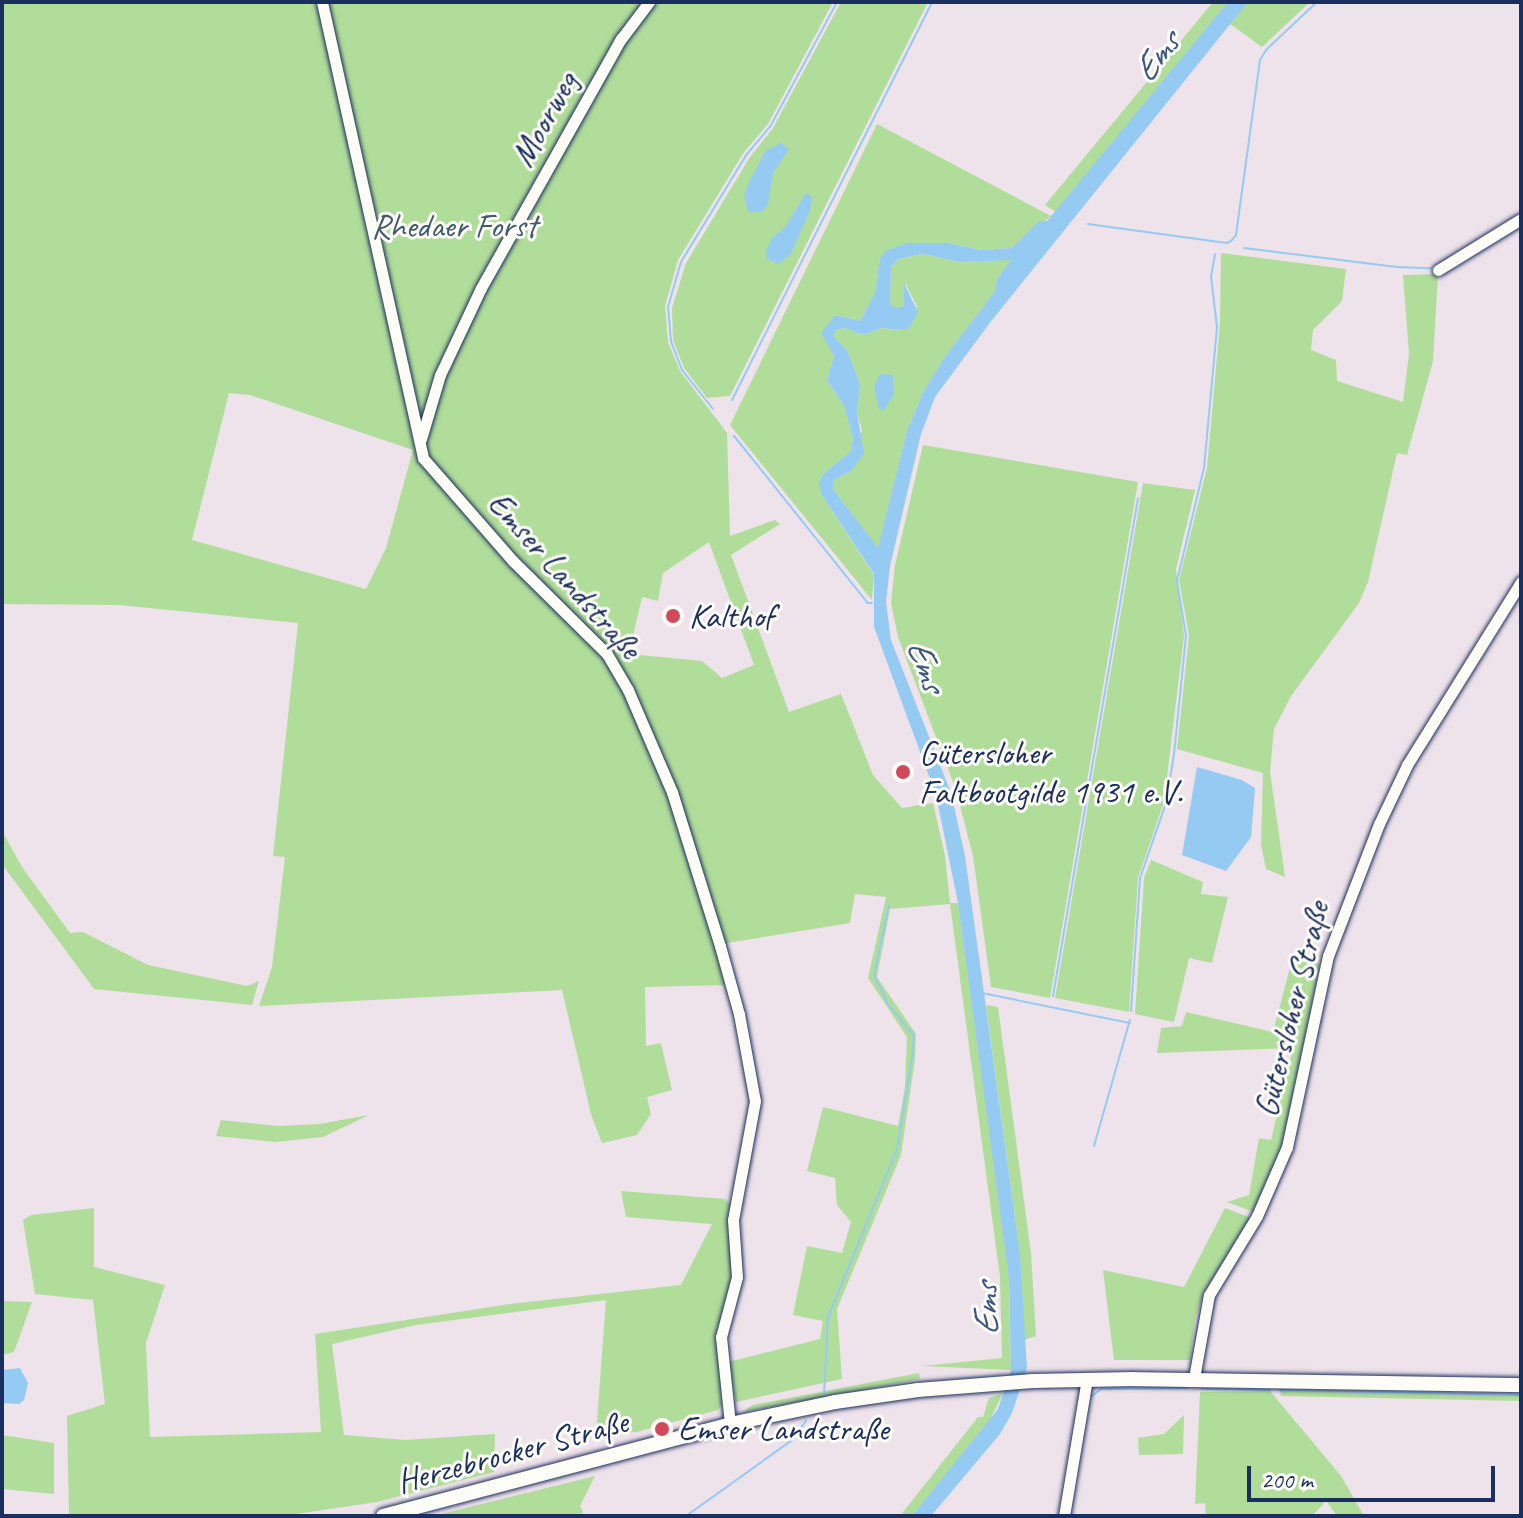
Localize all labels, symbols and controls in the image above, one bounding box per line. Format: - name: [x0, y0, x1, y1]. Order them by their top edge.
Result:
- water label: Ems: [1123, 23, 1189, 91]
- street label: Moorweg: [502, 65, 586, 173]
- park label: Rhedaer Forst: [371, 206, 537, 246]
- street label: Emser Landstraße: [479, 483, 651, 667]
- place label: Kalthof: [689, 596, 774, 636]
- marker: Kalthof: [664, 607, 682, 625]
- water label: Ems: [897, 633, 955, 697]
- place label: Gütersloher Faltbootgilde 1931 e.V.: [919, 732, 1183, 812]
- marker: Gütersloher Faltbootgilde 1931 e.V.: [894, 763, 912, 781]
- street label: Gütersloher Straße: [1245, 897, 1337, 1121]
- water label: Ems: [964, 1284, 1008, 1336]
- street label: Herzebrocker Straße: [391, 1400, 633, 1502]
- place label: Emser Landstraße: [678, 1409, 889, 1449]
- marker: Emser Landstraße: [653, 1420, 671, 1438]
- scale bar: [1251, 1450, 1499, 1500]
- text: 200 m: [1261, 1465, 1313, 1495]

